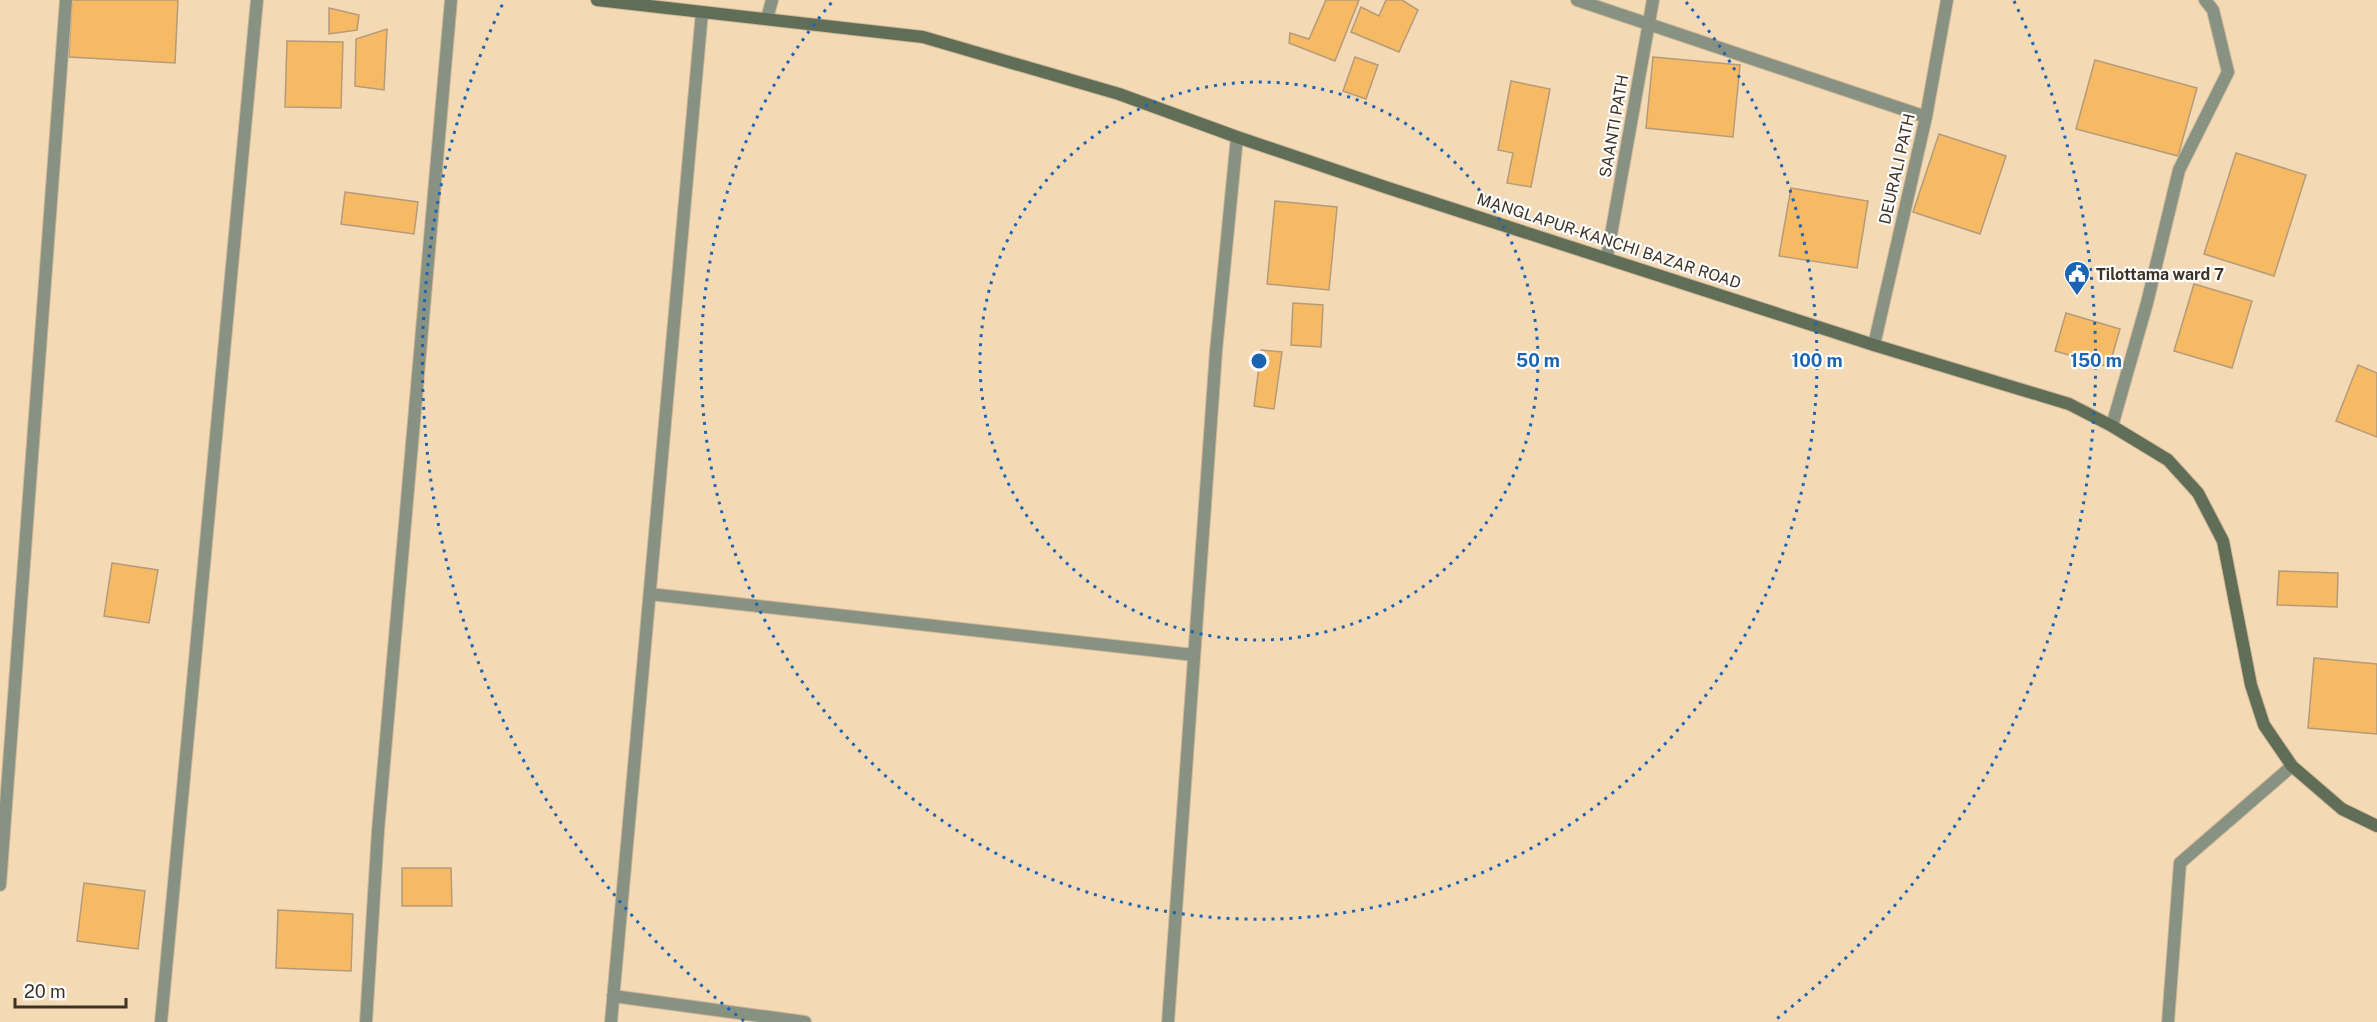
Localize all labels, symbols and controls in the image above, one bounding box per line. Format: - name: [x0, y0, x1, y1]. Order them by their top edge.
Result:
- street label: SAANTI PATH: [1596, 73, 1632, 179]
- street label: DEURALI PATH: [1875, 112, 1919, 226]
- street label: MANGLAPUR-KANCHI BAZAR ROAD: [1474, 189, 1744, 293]
- public building icon: Tilottama ward 7: [2062, 259, 2092, 297]
- place label: Tilottama ward 7: [2096, 265, 2224, 284]
- text: 50 m: [1516, 350, 1560, 371]
- text: 100 m: [1791, 350, 1843, 371]
- text: 150 m: [2070, 350, 2122, 371]
- centre of rings: [1249, 351, 1269, 371]
- scale bar: [15, 971, 126, 1009]
- text: 20 m: [24, 981, 66, 1002]

